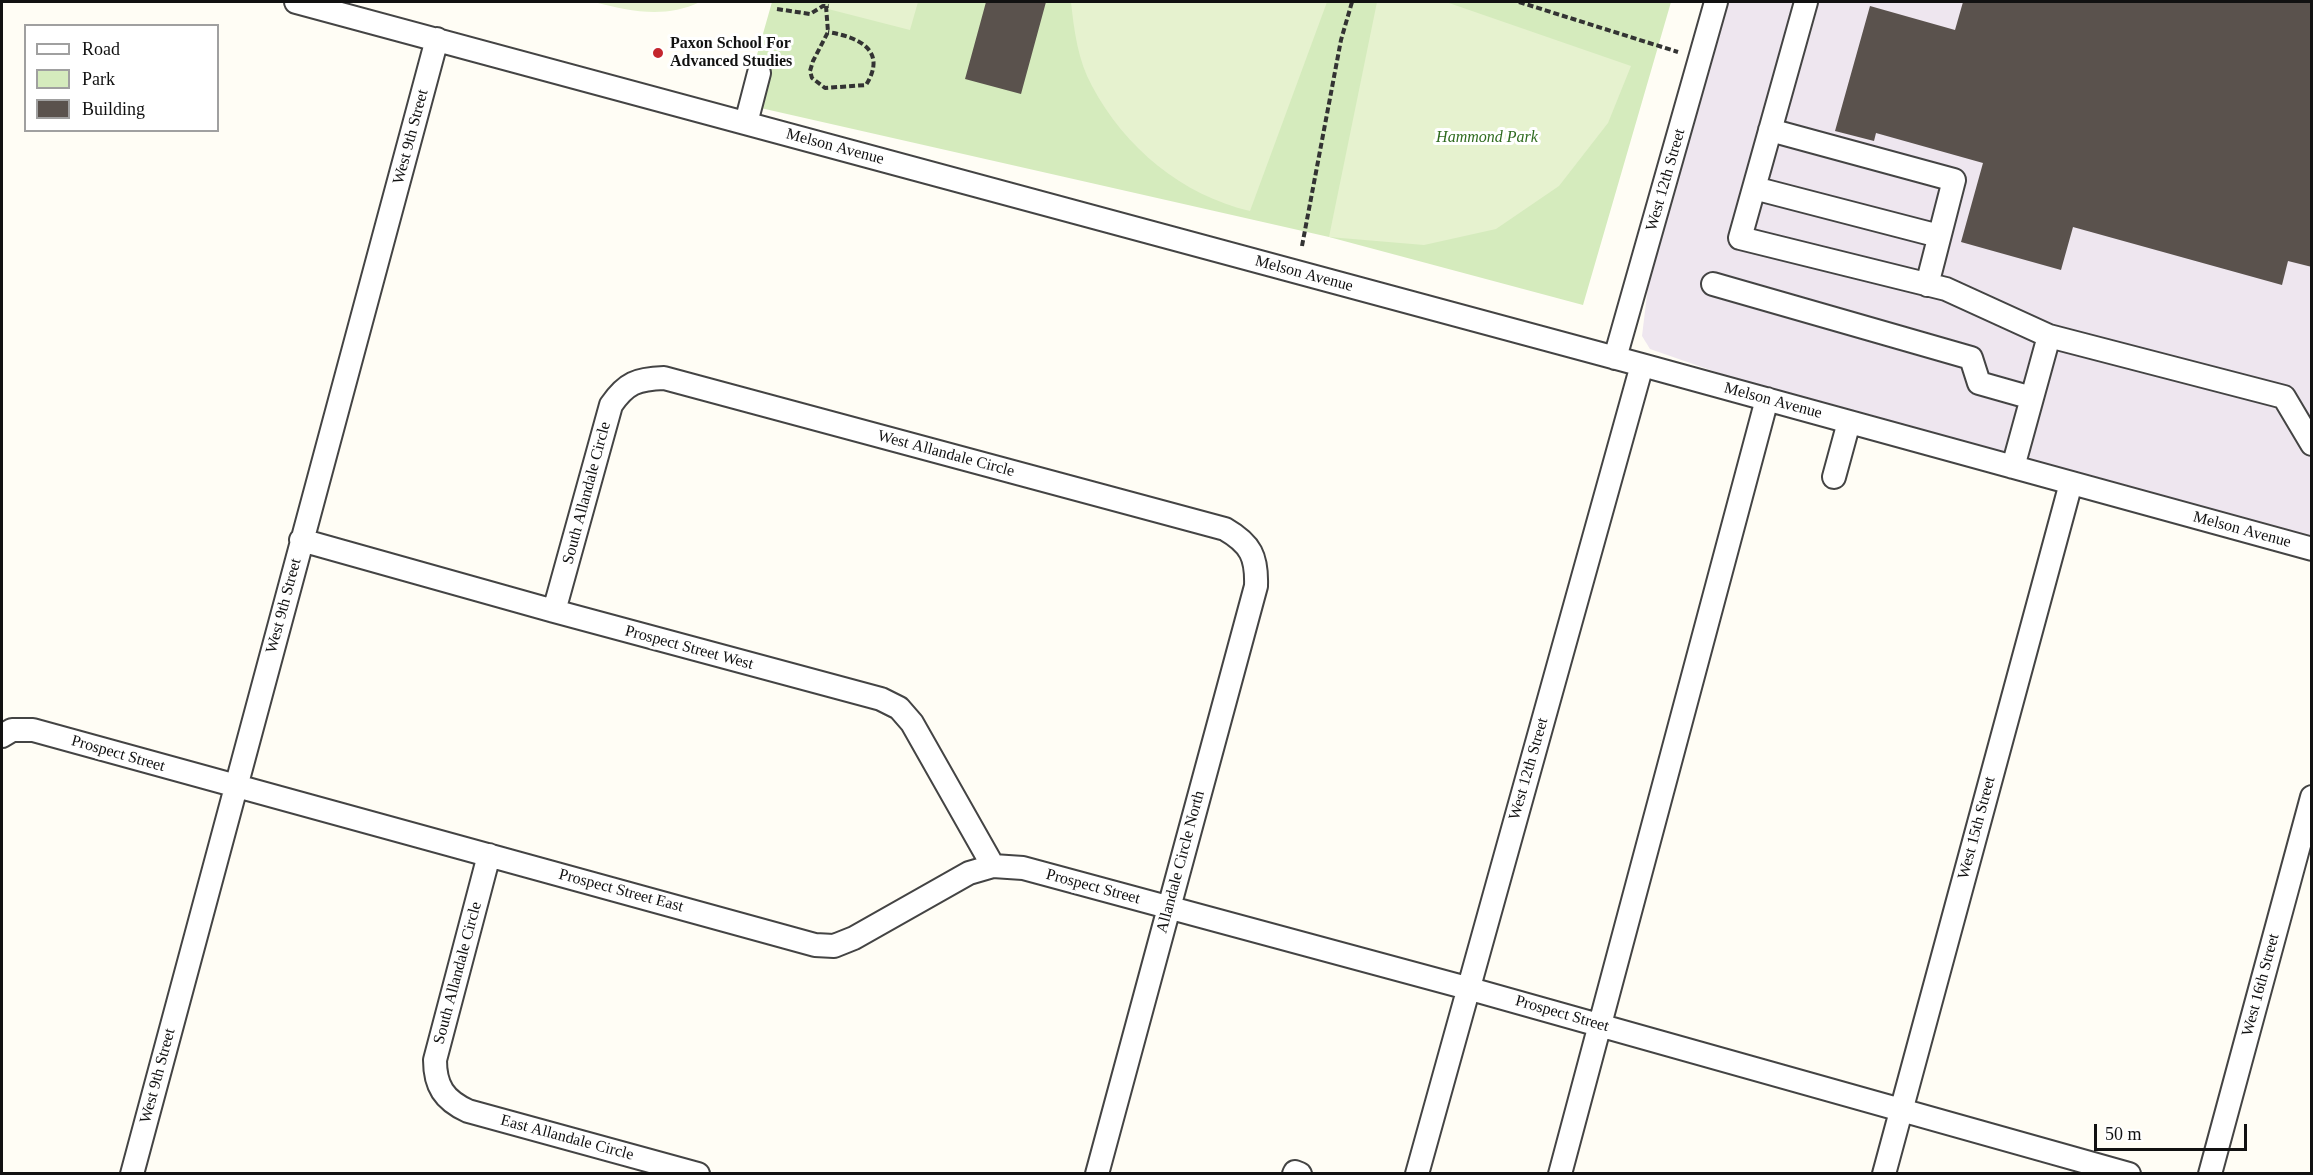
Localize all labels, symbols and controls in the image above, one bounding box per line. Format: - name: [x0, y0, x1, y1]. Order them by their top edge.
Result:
- legend: [24, 24, 219, 132]
- place label: Paxon School For Advanced Studies: [670, 34, 792, 72]
- text: Road: [82, 39, 120, 59]
- marker: Paxon School For Advanced Studies: [651, 46, 665, 60]
- text: Park: [82, 69, 115, 89]
- street label: West 9th Street: [389, 87, 433, 187]
- text: Building: [82, 99, 145, 119]
- street label: Melson Avenue: [784, 125, 886, 169]
- street label: West 12th Street: [1642, 127, 1690, 233]
- park label: Hammond Park: [1436, 128, 1538, 148]
- street label: Melson Avenue: [1253, 252, 1355, 296]
- street label: Melson Avenue: [1722, 379, 1824, 423]
- street label: South Allandale Circle: [559, 420, 615, 566]
- street label: West Allandale Circle: [875, 426, 1017, 482]
- street label: Melson Avenue: [2191, 508, 2293, 552]
- street label: West 9th Street: [262, 556, 306, 656]
- street label: Prospect Street West: [623, 622, 755, 674]
- street label: West 12th Street: [1505, 716, 1553, 822]
- street label: Prospect Street: [69, 731, 167, 777]
- street label: West 15th Street: [1954, 775, 2000, 881]
- street label: Allandale Circle North: [1153, 789, 1209, 935]
- street label: Prospect Street East: [557, 865, 685, 917]
- street label: Prospect Street: [1044, 865, 1142, 909]
- street label: South Allandale Circle: [430, 900, 486, 1046]
- street label: West 16th Street: [2238, 932, 2284, 1038]
- street label: Prospect Street: [1513, 991, 1611, 1037]
- street label: West 9th Street: [136, 1026, 180, 1126]
- street label: East Allandale Circle: [498, 1111, 636, 1165]
- scale bar: [2097, 1112, 2250, 1150]
- text: 50 m: [2105, 1124, 2142, 1144]

